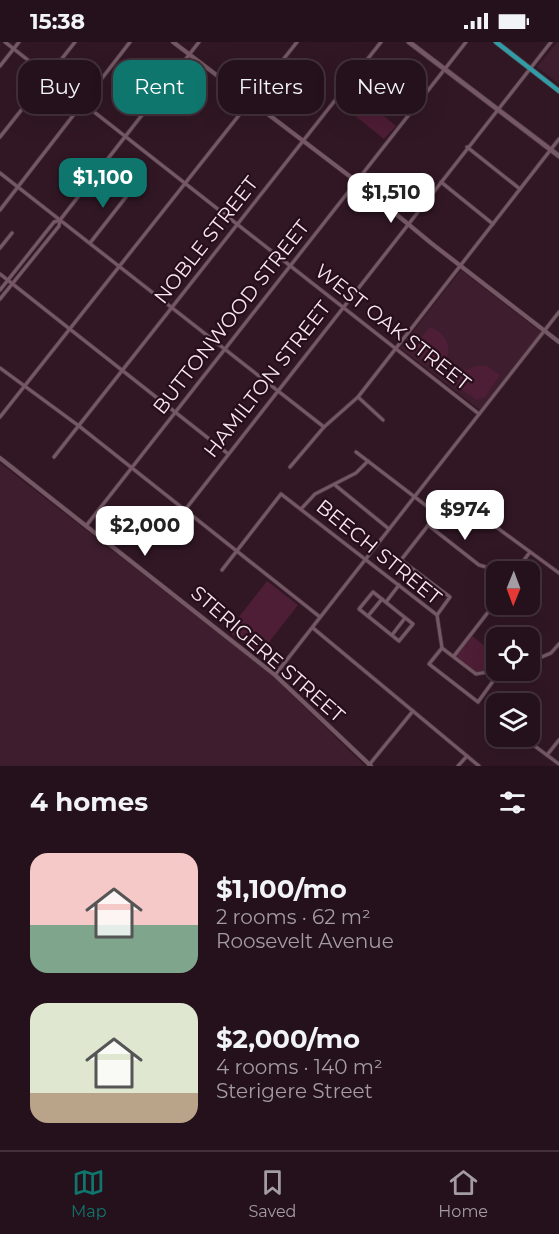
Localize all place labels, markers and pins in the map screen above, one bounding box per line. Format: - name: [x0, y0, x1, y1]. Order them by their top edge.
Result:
- pin: $1,100: [54, 158, 152, 209]
- pin: $1,510: [342, 173, 440, 224]
- pin: $974: [429, 490, 501, 541]
- pin: $2,000: [96, 506, 194, 557]

